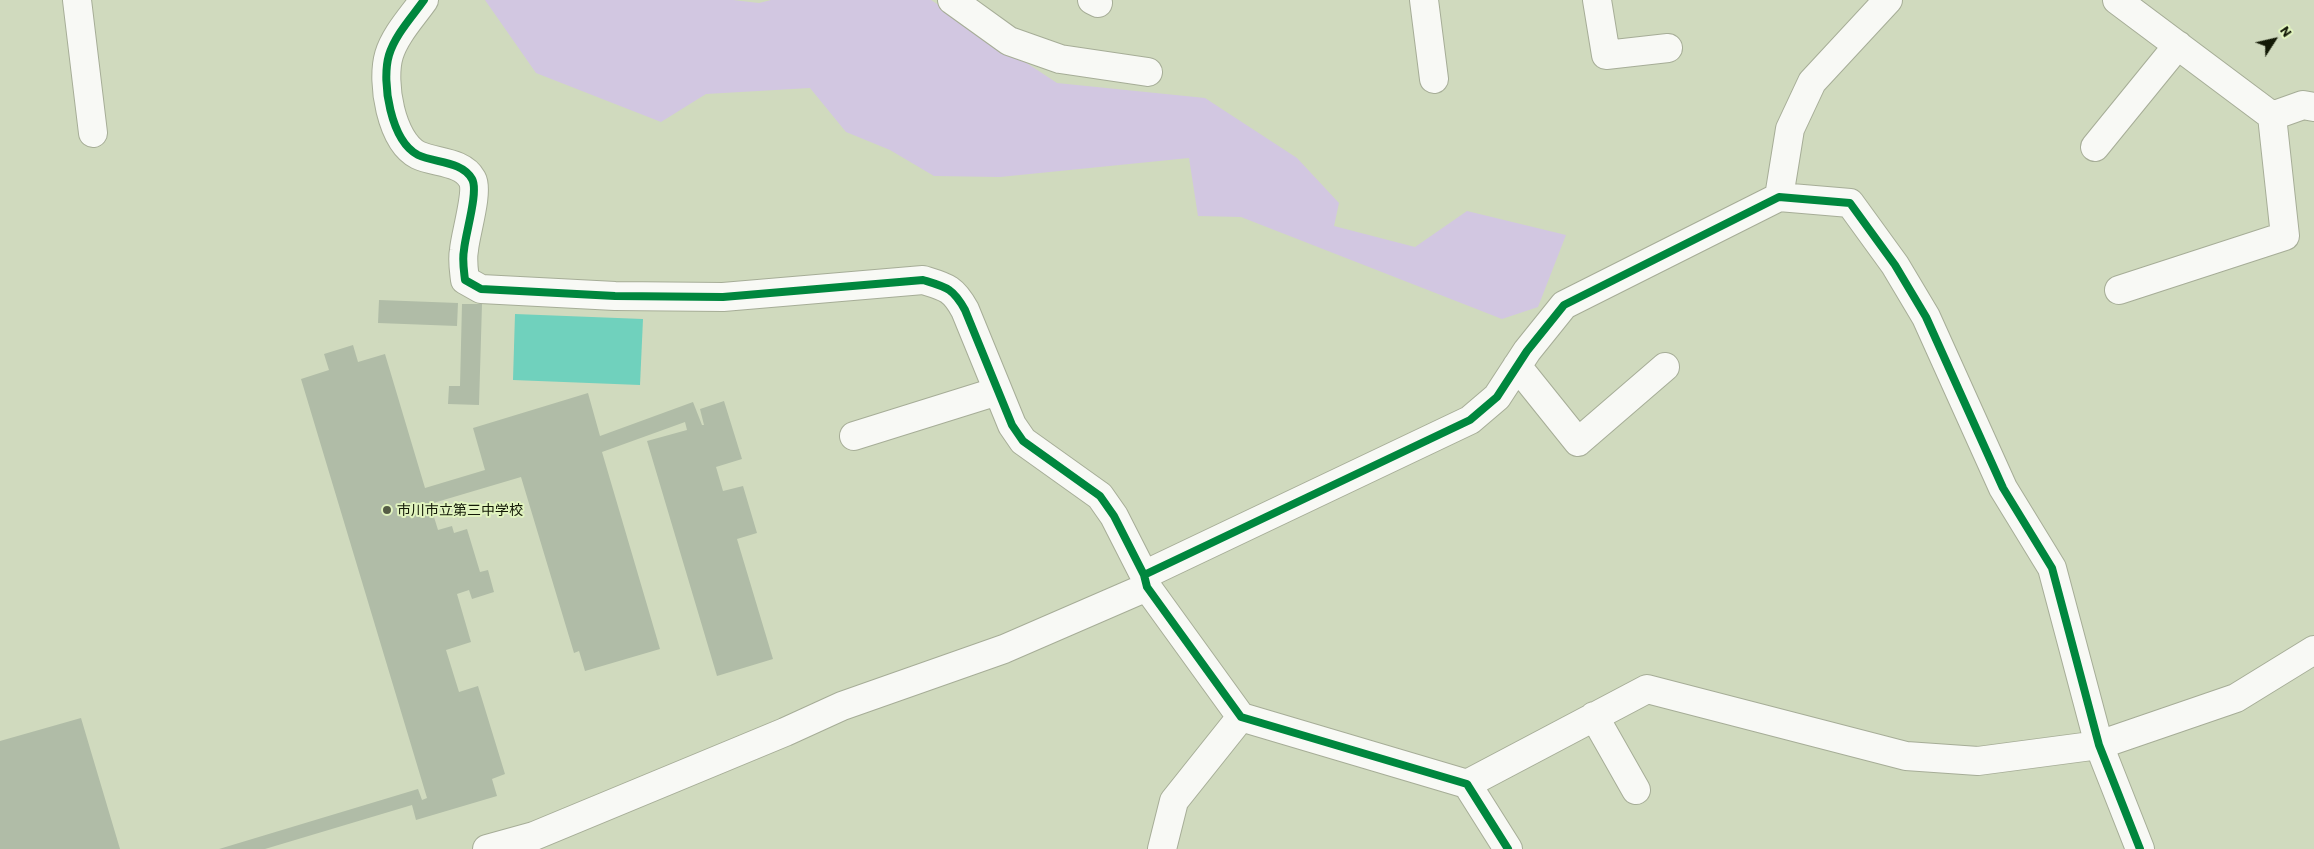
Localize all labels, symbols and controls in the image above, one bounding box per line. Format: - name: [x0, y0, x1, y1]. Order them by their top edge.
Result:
- north arrow: [2249, 15, 2299, 65]
- text: N: [2277, 22, 2296, 40]
- place label: 市川市立第三中学校: [397, 502, 523, 518]
- marker: 市川市立第三中学校: [381, 504, 393, 516]

